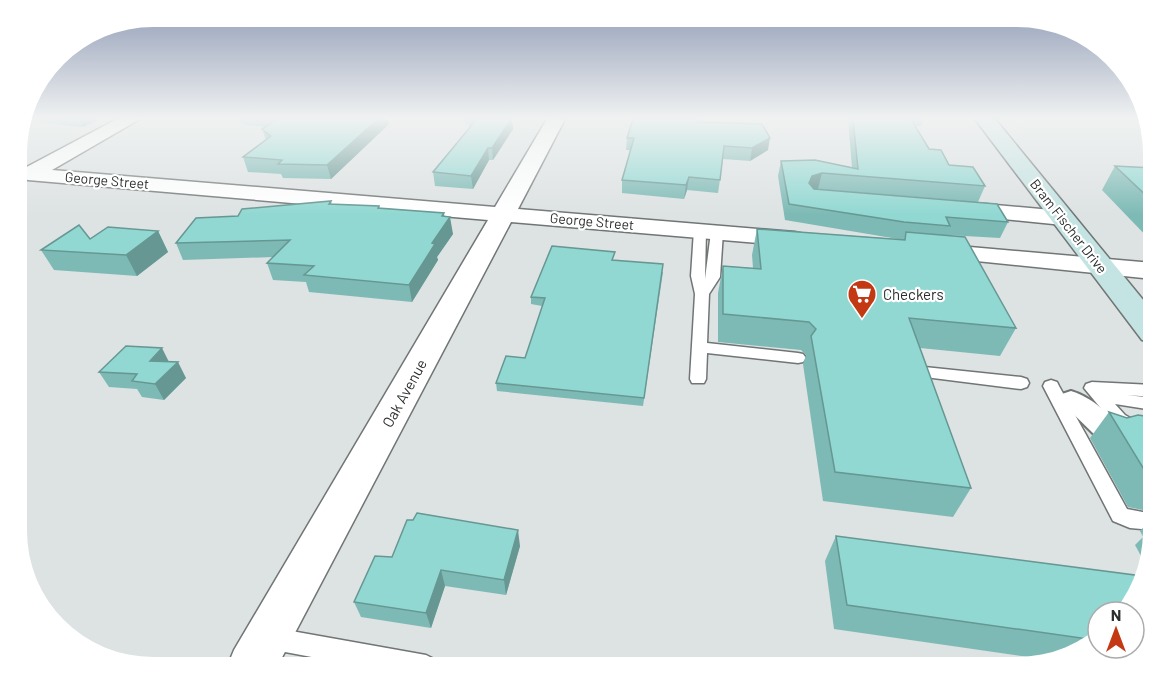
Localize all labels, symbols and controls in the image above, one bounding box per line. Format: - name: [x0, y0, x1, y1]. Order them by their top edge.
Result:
- street label: George Street: [64, 168, 150, 192]
- street label: Bram Fischer Drive: [1027, 175, 1111, 277]
- street label: George Street: [549, 209, 635, 233]
- supermarket icon: Checkers: [846, 278, 878, 320]
- place label: Checkers: [883, 285, 944, 303]
- street label: Oak Avenue: [378, 356, 430, 430]
- north arrow: [1086, 600, 1146, 660]
- text: N: [1111, 605, 1121, 624]

